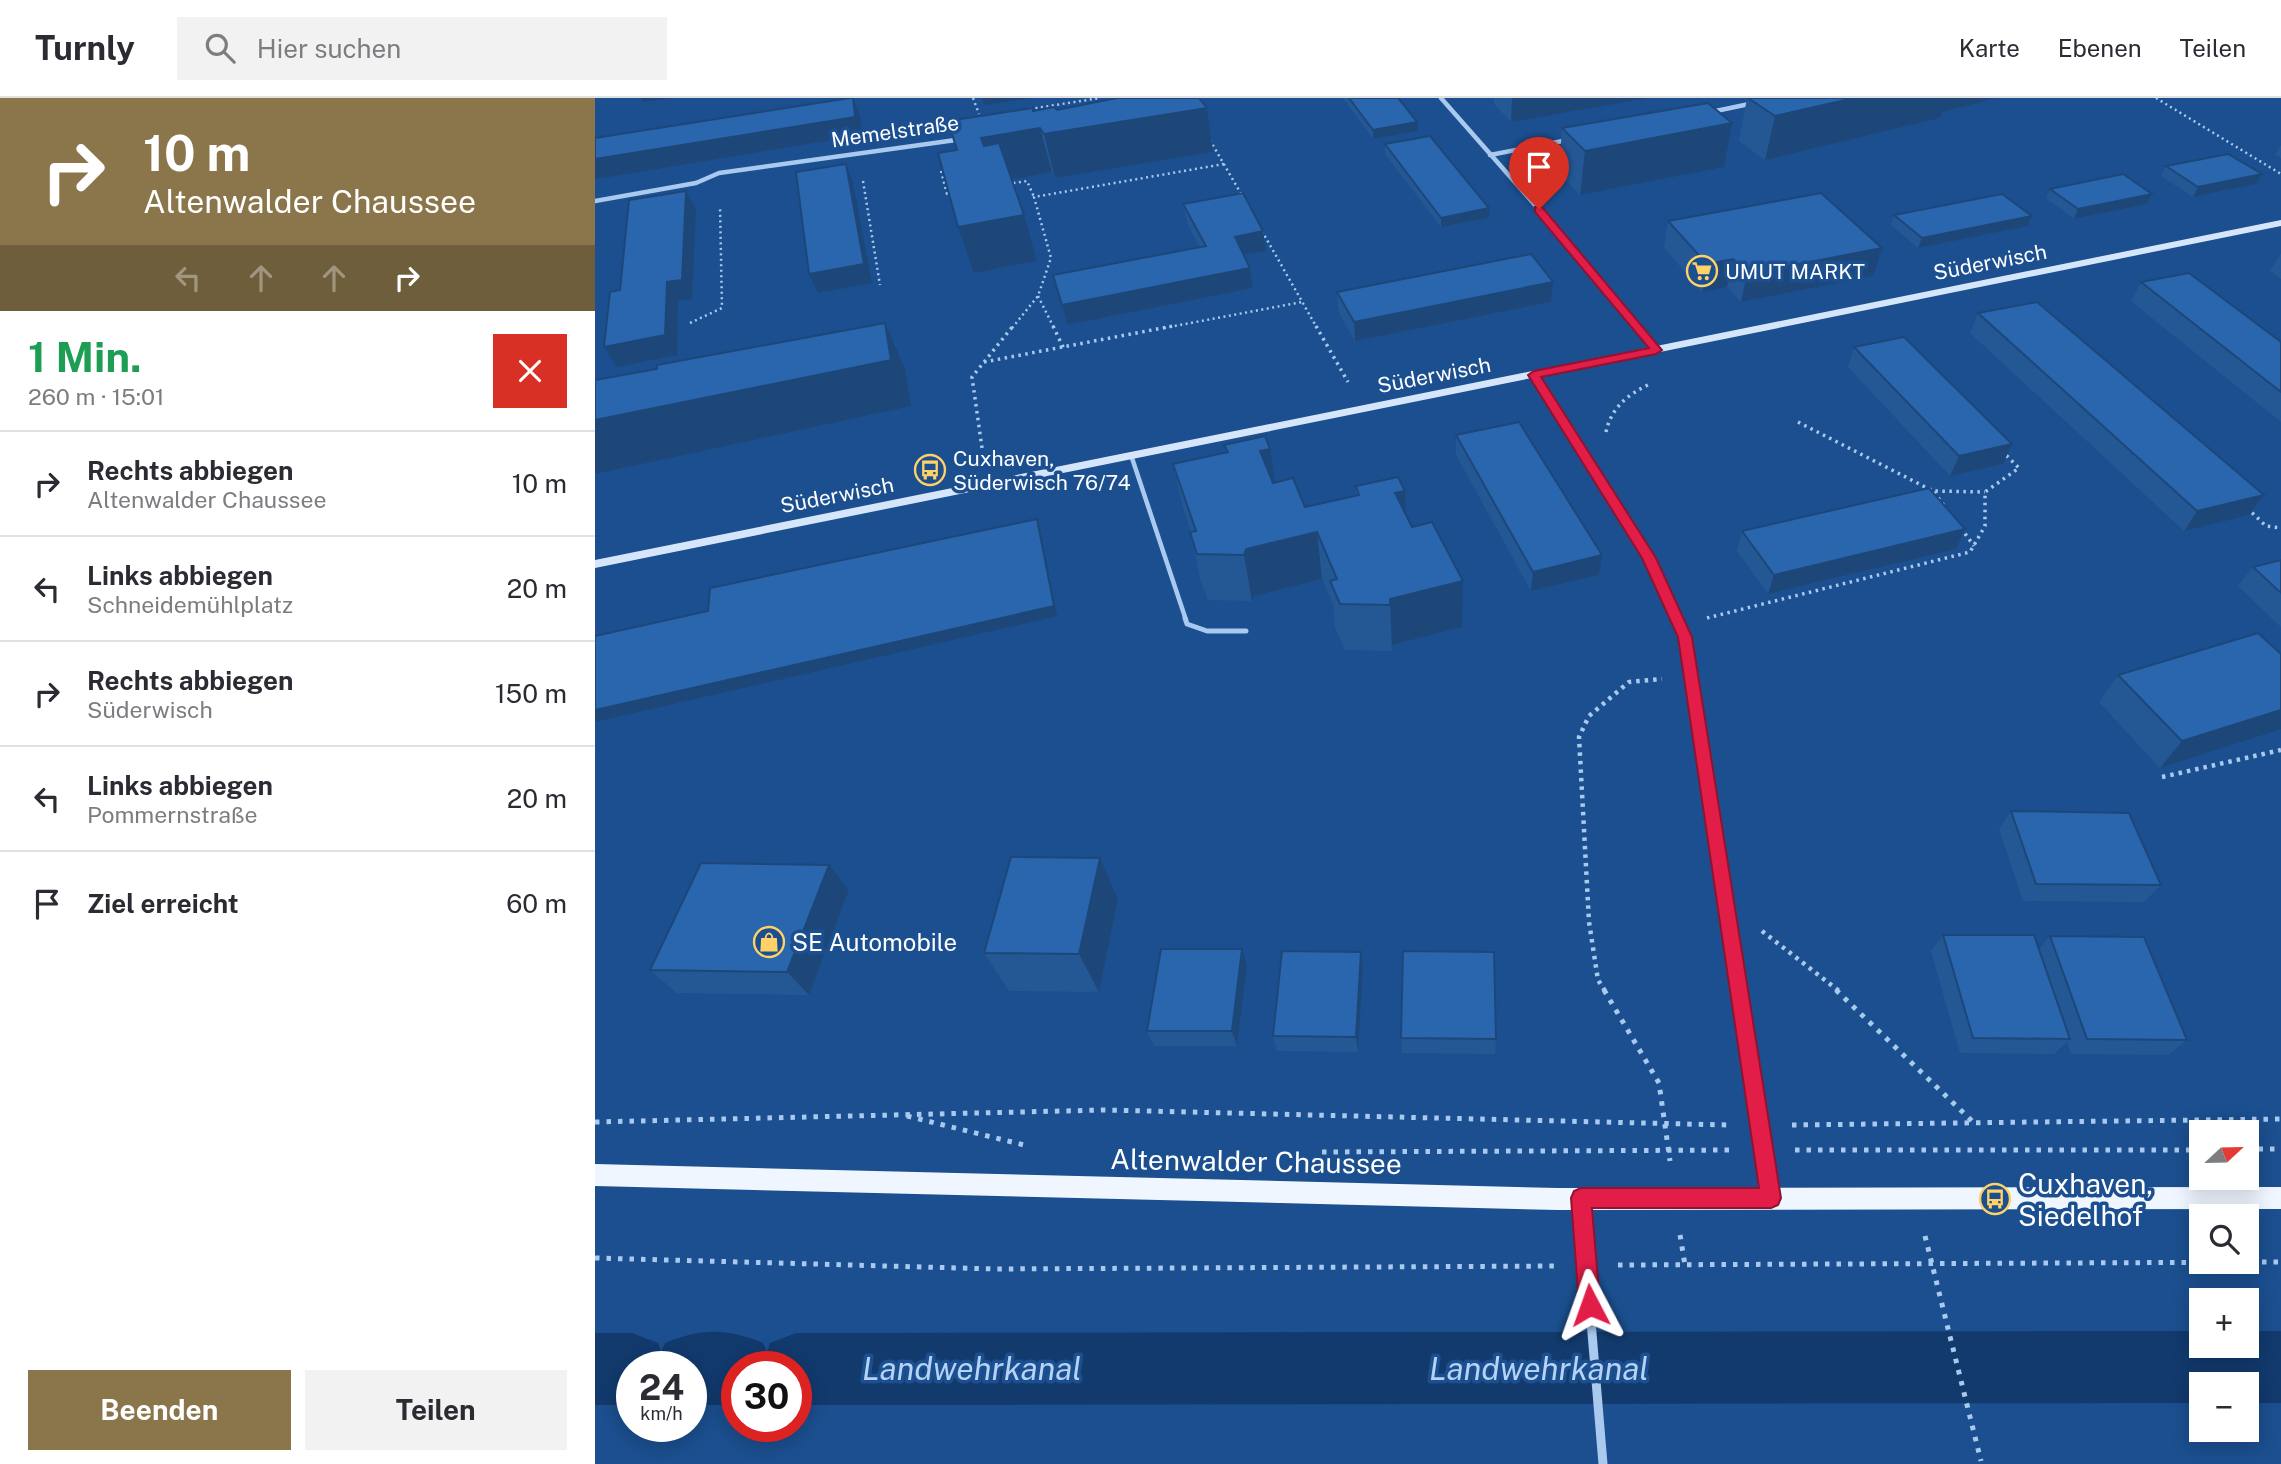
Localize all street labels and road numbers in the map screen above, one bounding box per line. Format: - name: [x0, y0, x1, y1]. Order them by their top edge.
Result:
- street label: Memelstraße: [830, 110, 960, 152]
- street label: Süderwisch: [1931, 239, 2049, 285]
- street label: Süderwisch: [1375, 352, 1493, 398]
- street label: Süderwisch: [778, 472, 896, 518]
- street label: Altenwalder Chaussee: [1110, 1142, 1402, 1180]

